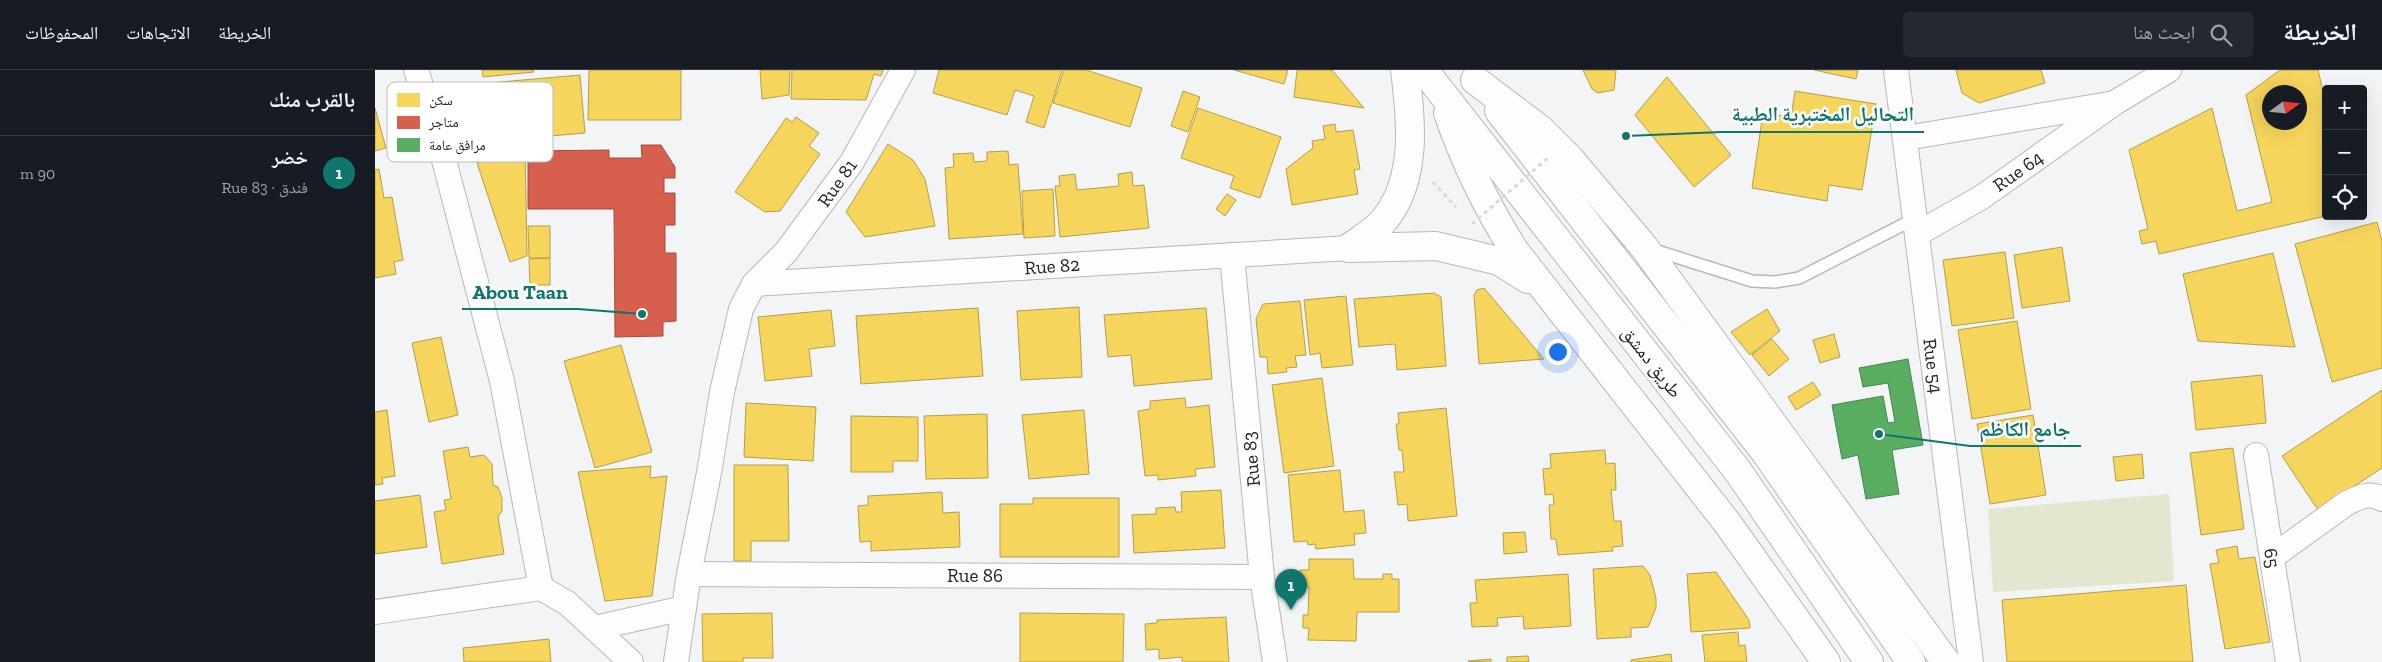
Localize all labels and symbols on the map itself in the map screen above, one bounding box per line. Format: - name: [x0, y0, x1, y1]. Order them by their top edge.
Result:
- legend: [387, 82, 553, 162]
- north arrow: [2262, 85, 2307, 130]
- text: سكن: [429, 92, 453, 109]
- callout: التحاليل المختبرية الطبية: [1721, 97, 1924, 132]
- text: التحاليل المختبرية الطبية: [1732, 102, 1914, 127]
- text: متاجر: [428, 114, 459, 131]
- text: مرافق عامة: [429, 137, 486, 155]
- street label: Rue 64: [1988, 146, 2048, 196]
- street label: Rue 81: [812, 155, 862, 211]
- street label: Rue 82: [1023, 253, 1081, 279]
- callout: Abou Taan: [462, 274, 578, 309]
- text: Abou Taan: [472, 280, 568, 304]
- street label: طريق دمشق: [1617, 322, 1687, 402]
- street label: Rue 54: [1918, 337, 1948, 395]
- your location: [1545, 339, 1571, 365]
- callout: جامع الكاظم: [1970, 411, 2081, 446]
- text: جامع الكاظم: [1979, 417, 2071, 443]
- street label: Rue 83: [1237, 431, 1265, 487]
- street label: 65: [2259, 546, 2285, 570]
- street label: Rue 86: [947, 564, 1003, 587]
- pin: 1: [1275, 569, 1307, 610]

